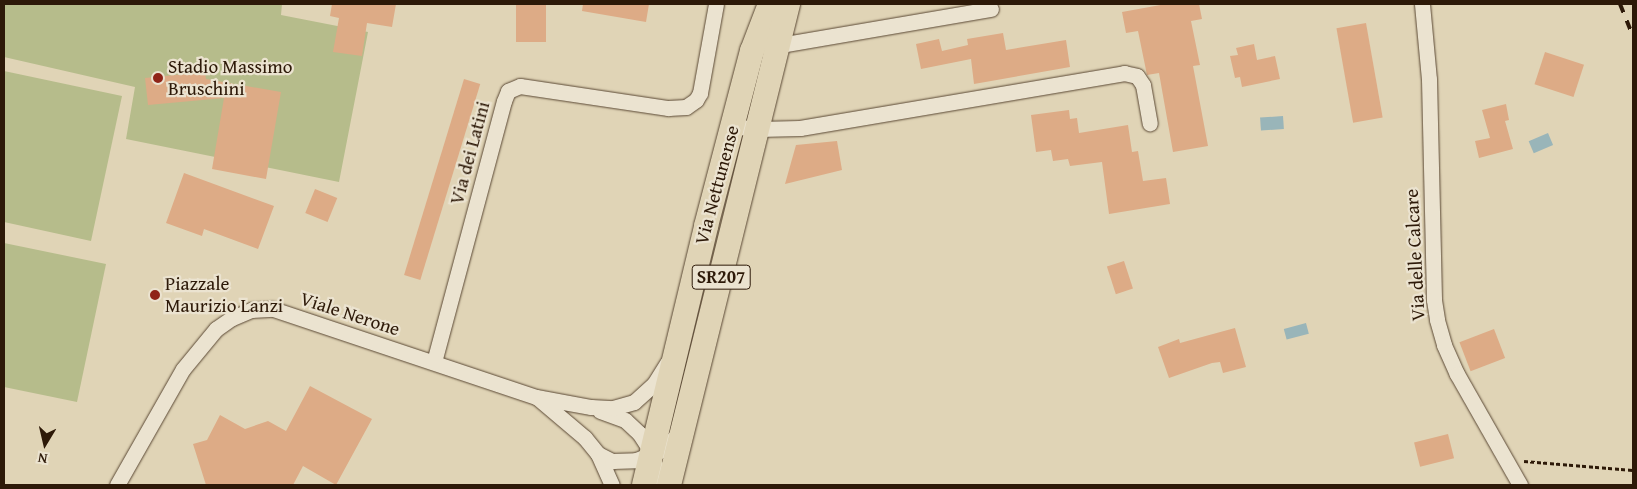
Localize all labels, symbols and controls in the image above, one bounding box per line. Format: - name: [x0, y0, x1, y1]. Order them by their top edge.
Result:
- place label: Stadio Massimo Bruschini: [168, 56, 293, 100]
- marker: Stadio Massimo Bruschini: [152, 72, 164, 84]
- street label: Via dei Latini: [445, 99, 495, 207]
- street label: Via Nettunense: [690, 123, 744, 247]
- street label: Via delle Calcare: [1400, 188, 1430, 322]
- road number: SR207: [691, 262, 751, 292]
- place label: Piazzale Maurizio Lanzi: [165, 273, 283, 317]
- street label: Viale Nerone: [297, 287, 403, 341]
- marker: Piazzale Maurizio Lanzi: [149, 289, 161, 301]
- north arrow: [20, 419, 70, 469]
- text: N: [36, 448, 49, 469]

